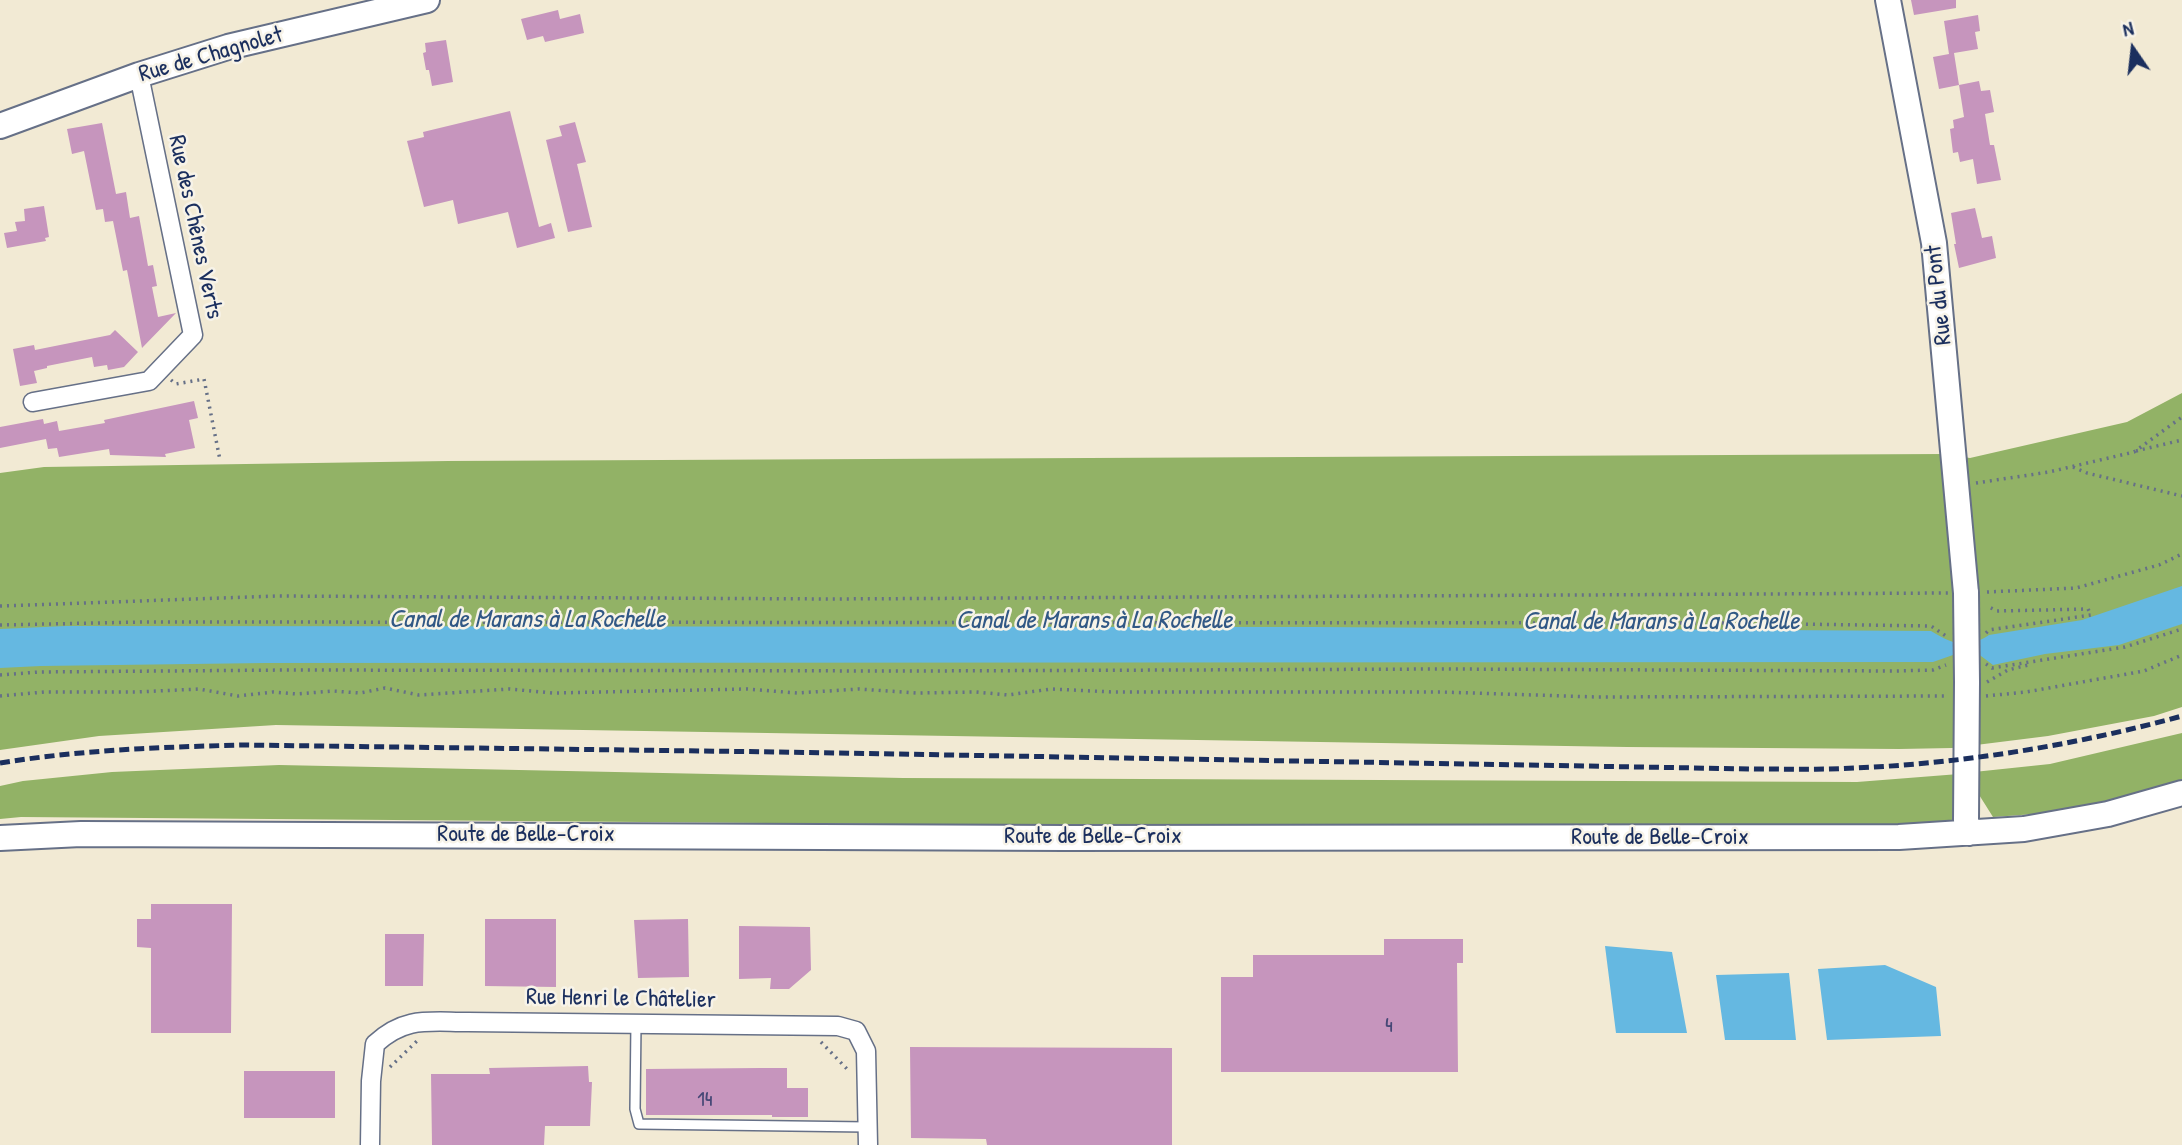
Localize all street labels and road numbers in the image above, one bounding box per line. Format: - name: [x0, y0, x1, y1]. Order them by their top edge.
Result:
- street label: Rue de Chagnolet: [136, 21, 286, 89]
- street label: Rue des Chênes Verts: [161, 133, 229, 321]
- street label: Rue du Pont: [1919, 244, 1959, 346]
- street label: Route de Belle-Croix: [437, 821, 615, 849]
- street label: Route de Belle-Croix: [1004, 823, 1182, 851]
- street label: Route de Belle-Croix: [1571, 824, 1749, 852]
- street label: Rue Henri le Châtelier: [526, 983, 716, 1015]

